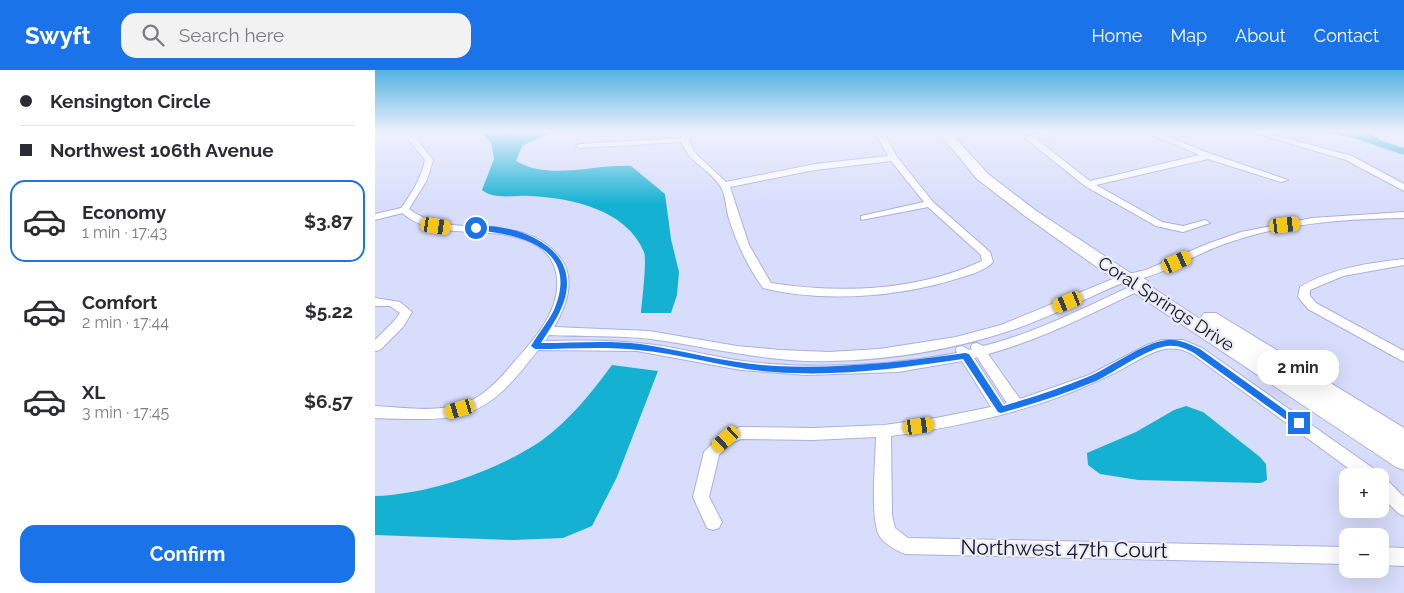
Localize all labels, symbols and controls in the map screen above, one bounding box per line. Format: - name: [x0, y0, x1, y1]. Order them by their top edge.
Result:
- search box: [121, 13, 471, 58]
- text: Swyft: [25, 21, 91, 50]
- icon: search: [139, 21, 167, 49]
- text: Search here: [179, 24, 284, 46]
- text: Home: [1091, 25, 1142, 46]
- text: Map: [1170, 25, 1207, 46]
- text: About: [1235, 25, 1286, 46]
- text: Contact: [1314, 25, 1379, 46]
- text: Kensington Circle: [50, 90, 211, 112]
- text: Northwest 106th Avenue: [50, 139, 274, 161]
- icon: car: [22, 199, 67, 244]
- text: Economy: [82, 201, 166, 223]
- text: $3.87: [304, 210, 353, 232]
- car: [420, 216, 451, 236]
- car: [1269, 216, 1300, 234]
- route start: [465, 217, 487, 239]
- text: 1 min · 17:43: [82, 223, 167, 242]
- car: [1160, 249, 1193, 275]
- street label: Coral Springs Drive: [1094, 252, 1239, 356]
- icon: car: [22, 289, 67, 334]
- car: [1051, 289, 1084, 315]
- text: Comfort: [82, 291, 157, 313]
- text: $5.22: [305, 300, 353, 322]
- text: 2 min · 17:44: [82, 313, 169, 332]
- callout: 2 min: [1258, 350, 1340, 386]
- text: 2 min: [1277, 358, 1319, 377]
- icon: car: [22, 379, 67, 424]
- text: XL: [82, 381, 105, 403]
- text: $6.57: [304, 390, 353, 412]
- car: [443, 398, 476, 420]
- text: 3 min · 17:45: [82, 403, 169, 422]
- route end: [1288, 412, 1310, 434]
- car: [903, 416, 934, 436]
- car: [709, 423, 742, 455]
- map controls: [1339, 468, 1389, 578]
- button: +: [1339, 468, 1389, 518]
- button: Confirm: [20, 525, 355, 583]
- button: −: [1339, 528, 1389, 578]
- street label: Northwest 47th Court: [960, 534, 1168, 563]

